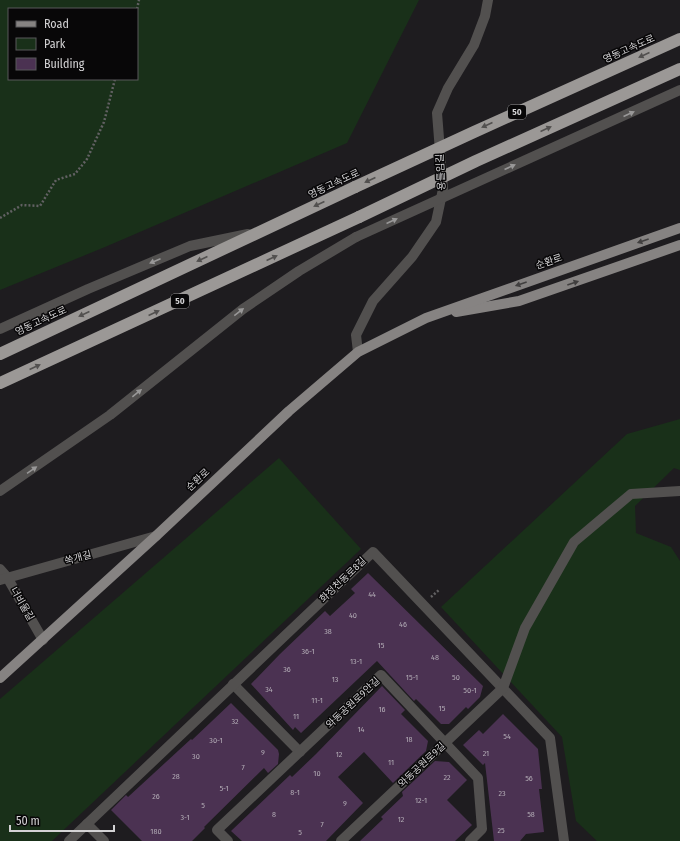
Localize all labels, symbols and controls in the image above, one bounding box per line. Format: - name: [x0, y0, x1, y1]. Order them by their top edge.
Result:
- legend: [8, 8, 138, 80]
- text: Road: [44, 17, 69, 31]
- street label: 영동고속도로: [601, 32, 657, 66]
- text: Park: [44, 37, 66, 51]
- one-way arrow: [639, 52, 650, 58]
- text: Building: [44, 57, 85, 71]
- road number: 50: [508, 105, 526, 119]
- one-way arrow: [623, 110, 635, 116]
- one-way arrow: [481, 123, 493, 129]
- one-way arrow: [541, 126, 552, 132]
- street label: 용틀임길: [434, 153, 448, 191]
- one-way arrow: [505, 164, 516, 170]
- street label: 영동고속도로: [306, 167, 362, 201]
- one-way arrow: [364, 177, 375, 183]
- one-way arrow: [314, 201, 325, 207]
- one-way arrow: [386, 218, 398, 224]
- one-way arrow: [637, 239, 649, 245]
- street label: 순환로: [534, 252, 564, 272]
- one-way arrow: [266, 255, 277, 261]
- one-way arrow: [196, 256, 207, 262]
- one-way arrow: [149, 257, 161, 264]
- one-way arrow: [567, 279, 579, 285]
- one-way arrow: [514, 282, 526, 288]
- road number: 50: [171, 294, 189, 308]
- street label: 영동고속도로: [13, 304, 69, 338]
- one-way arrow: [234, 308, 245, 316]
- one-way arrow: [148, 310, 159, 316]
- one-way arrow: [78, 311, 90, 317]
- one-way arrow: [30, 364, 41, 370]
- one-way arrow: [132, 389, 143, 398]
- one-way arrow: [27, 466, 38, 474]
- street label: 순환로: [184, 466, 212, 494]
- street label: 쑥개길: [63, 549, 93, 567]
- street label: 화정천동로8길: [317, 555, 369, 605]
- street label: 너비울길: [8, 585, 36, 623]
- house number: 44: [368, 590, 376, 599]
- house number: 40: [349, 611, 357, 620]
- house number: 46: [399, 620, 407, 629]
- house number: 38: [324, 627, 332, 636]
- house number: 15: [378, 641, 385, 650]
- house number: 36-1: [301, 647, 315, 656]
- house number: 48: [431, 653, 439, 662]
- house number: 13-1: [350, 657, 362, 666]
- house number: 36: [283, 665, 291, 674]
- house number: 15-1: [406, 673, 418, 682]
- house number: 50: [452, 673, 460, 682]
- street label: 와동공원로9안길: [324, 675, 382, 731]
- house number: 13: [332, 675, 339, 684]
- house number: 34: [265, 685, 273, 694]
- house number: 50-1: [463, 686, 477, 695]
- house number: 11-1: [311, 696, 323, 705]
- house number: 15: [439, 704, 446, 713]
- house number: 16: [378, 705, 386, 714]
- house number: 11: [293, 712, 299, 721]
- house number: 32: [231, 717, 239, 726]
- house number: 14: [358, 725, 365, 734]
- house number: 54: [503, 732, 511, 741]
- house number: 18: [405, 735, 413, 744]
- house number: 30-1: [209, 736, 223, 745]
- street label: 와동공원로9길: [396, 740, 448, 790]
- house number: 9: [261, 748, 265, 757]
- house number: 21: [483, 749, 489, 758]
- house number: 12: [336, 750, 343, 759]
- house number: 30: [192, 752, 200, 761]
- house number: 11: [388, 758, 394, 767]
- house number: 7: [241, 763, 245, 772]
- house number: 10: [313, 769, 321, 778]
- house number: 28: [172, 772, 180, 781]
- house number: 22: [443, 773, 451, 782]
- house number: 56: [525, 774, 533, 783]
- house number: 5-1: [219, 784, 229, 793]
- house number: 8-1: [290, 788, 300, 797]
- house number: 23: [498, 789, 506, 798]
- house number: 26: [152, 792, 160, 801]
- house number: 12-1: [415, 796, 427, 805]
- house number: 9: [343, 799, 347, 808]
- house number: 5: [201, 801, 205, 810]
- scale bar: [10, 807, 114, 833]
- house number: 8: [272, 810, 276, 819]
- house number: 58: [527, 810, 535, 819]
- house number: 3-1: [180, 813, 190, 822]
- text: 50 m: [16, 814, 40, 828]
- house number: 12: [398, 815, 405, 824]
- house number: 7: [320, 820, 324, 829]
- house number: 25: [497, 826, 505, 835]
- house number: 180: [150, 827, 162, 836]
- house number: 5: [298, 828, 302, 837]

